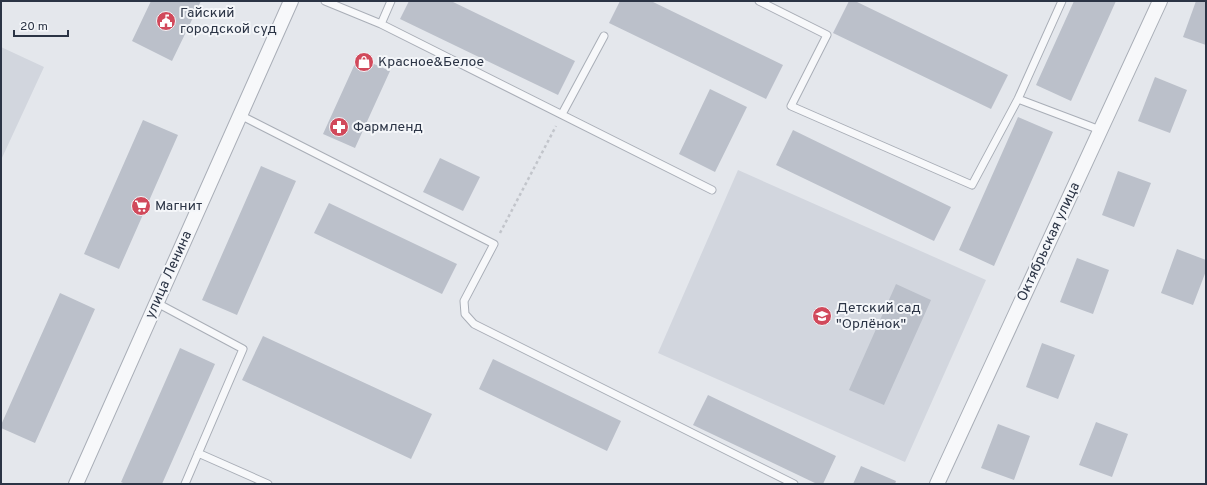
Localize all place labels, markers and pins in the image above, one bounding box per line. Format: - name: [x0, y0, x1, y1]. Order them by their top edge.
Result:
- place label: Гайский городской суд: [180, 5, 277, 38]
- public building icon: Гайский городской суд: [155, 10, 177, 32]
- shop icon: Красное&Белое: [353, 51, 375, 73]
- place label: Красное&Белое: [378, 54, 484, 71]
- pharmacy icon: Фармленд: [328, 116, 350, 138]
- place label: Фармленд: [353, 119, 423, 136]
- supermarket icon: Магнит: [130, 195, 152, 217]
- place label: Магнит: [155, 198, 202, 215]
- place label: Детский сад "Орлёнок": [836, 300, 921, 333]
- school or university icon: Детский сад "Орлёнок": [811, 305, 833, 327]

